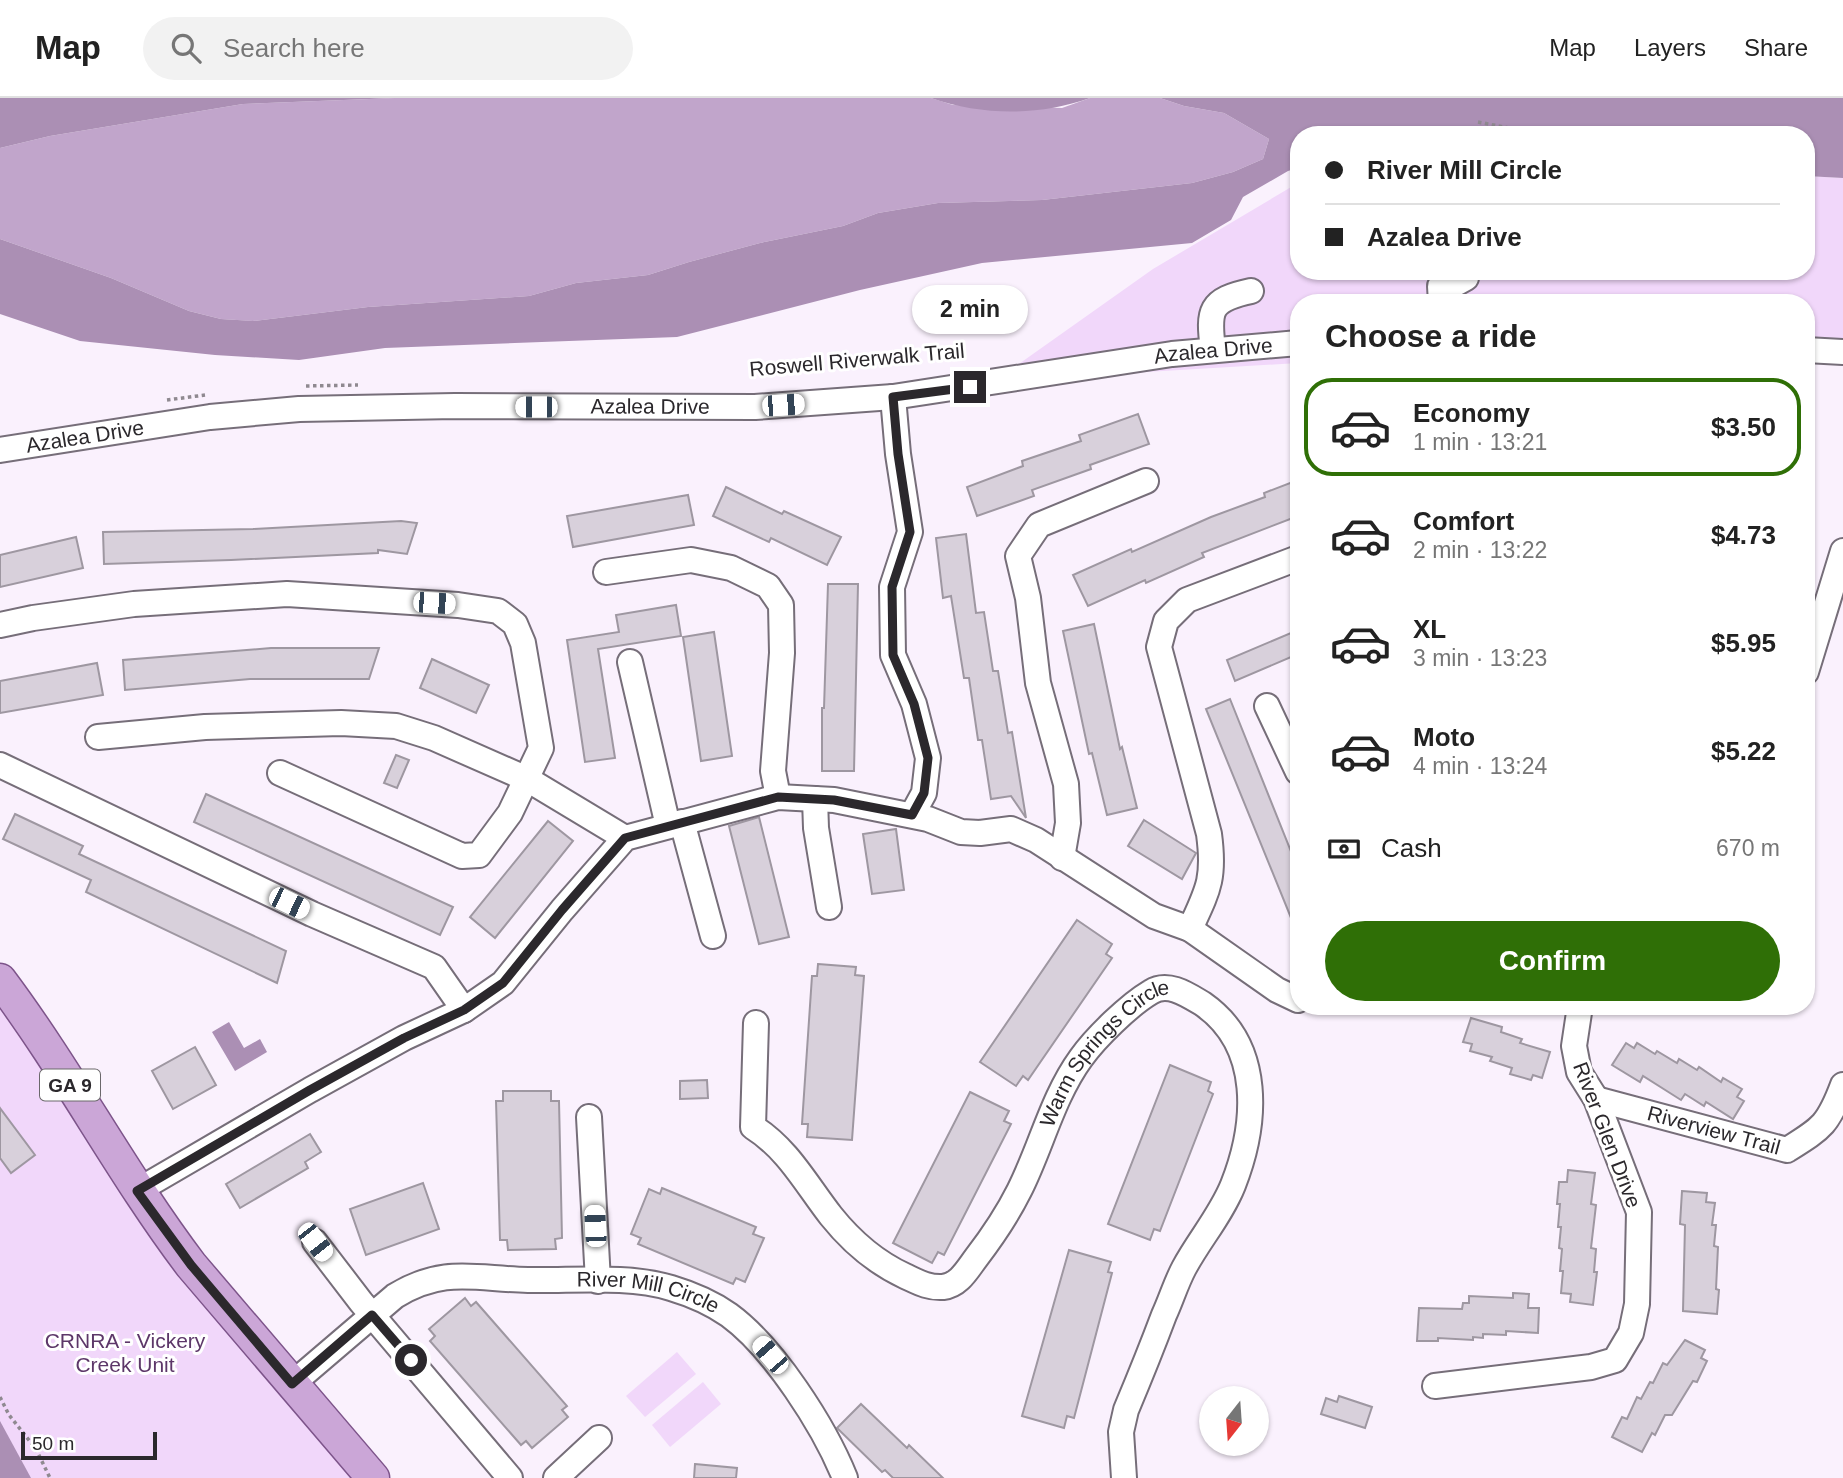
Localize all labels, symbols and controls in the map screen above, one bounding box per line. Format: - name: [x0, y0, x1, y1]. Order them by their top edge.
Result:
- search box: [143, 17, 633, 80]
- text: Map: [35, 29, 101, 66]
- icon: search: [167, 29, 205, 67]
- text: Search here: [223, 33, 365, 63]
- text: Map: [1549, 34, 1596, 61]
- text: Layers: [1634, 34, 1706, 61]
- text: Share: [1744, 34, 1808, 61]
- text: River Mill Circle: [1367, 155, 1562, 185]
- text: Azalea Drive: [1367, 222, 1522, 252]
- callout: 2 min: [912, 286, 1028, 334]
- text: 2 min: [940, 296, 1000, 322]
- text: Choose a ride: [1325, 318, 1537, 354]
- street label: Azalea Drive: [1152, 333, 1274, 368]
- street label: Roswell Riverwalk Trail: [748, 339, 965, 380]
- route end: [954, 371, 986, 403]
- car: [762, 393, 805, 417]
- street label: Azalea Drive: [590, 394, 710, 418]
- icon: car: [1329, 396, 1392, 459]
- car: [516, 397, 558, 418]
- text: Economy: [1413, 398, 1530, 428]
- text: $3.50: [1711, 412, 1776, 442]
- street label: Azalea Drive: [24, 416, 146, 457]
- text: 1 min · 13:21: [1413, 429, 1547, 455]
- icon: car: [1329, 504, 1392, 567]
- text: Comfort: [1413, 506, 1514, 536]
- text: $4.73: [1711, 520, 1776, 550]
- text: 2 min · 13:22: [1413, 537, 1547, 563]
- car: [413, 591, 456, 615]
- icon: car: [1329, 612, 1392, 675]
- text: XL: [1413, 614, 1446, 644]
- text: $5.95: [1711, 628, 1776, 658]
- text: 3 min · 13:23: [1413, 645, 1547, 671]
- icon: car: [1329, 720, 1392, 783]
- text: Moto: [1413, 722, 1475, 752]
- text: $5.22: [1711, 736, 1776, 766]
- text: 4 min · 13:24: [1413, 753, 1547, 779]
- icon: cash: [1325, 830, 1363, 868]
- text: Cash: [1381, 833, 1442, 863]
- text: 670 m: [1716, 835, 1780, 861]
- car: [266, 884, 313, 922]
- button: Confirm: [1325, 921, 1780, 1001]
- street label: Warm Springs Circle: [1035, 976, 1170, 1130]
- street label: River Glen Drive: [1569, 1059, 1646, 1211]
- road number: GA 9: [40, 1070, 100, 1100]
- street label: Riverview Trail: [1645, 1101, 1783, 1159]
- car: [584, 1204, 607, 1248]
- car: [294, 1219, 337, 1265]
- street label: River Mill Circle: [576, 1267, 724, 1317]
- park label: CRNRA - Vickery Creek Unit: [45, 1329, 206, 1376]
- car: [749, 1332, 792, 1378]
- route start: [395, 1344, 427, 1376]
- north arrow: [1199, 1386, 1269, 1456]
- map controls: [1199, 1386, 1269, 1456]
- scale bar: [21, 1429, 158, 1461]
- text: 50 m: [32, 1433, 74, 1454]

